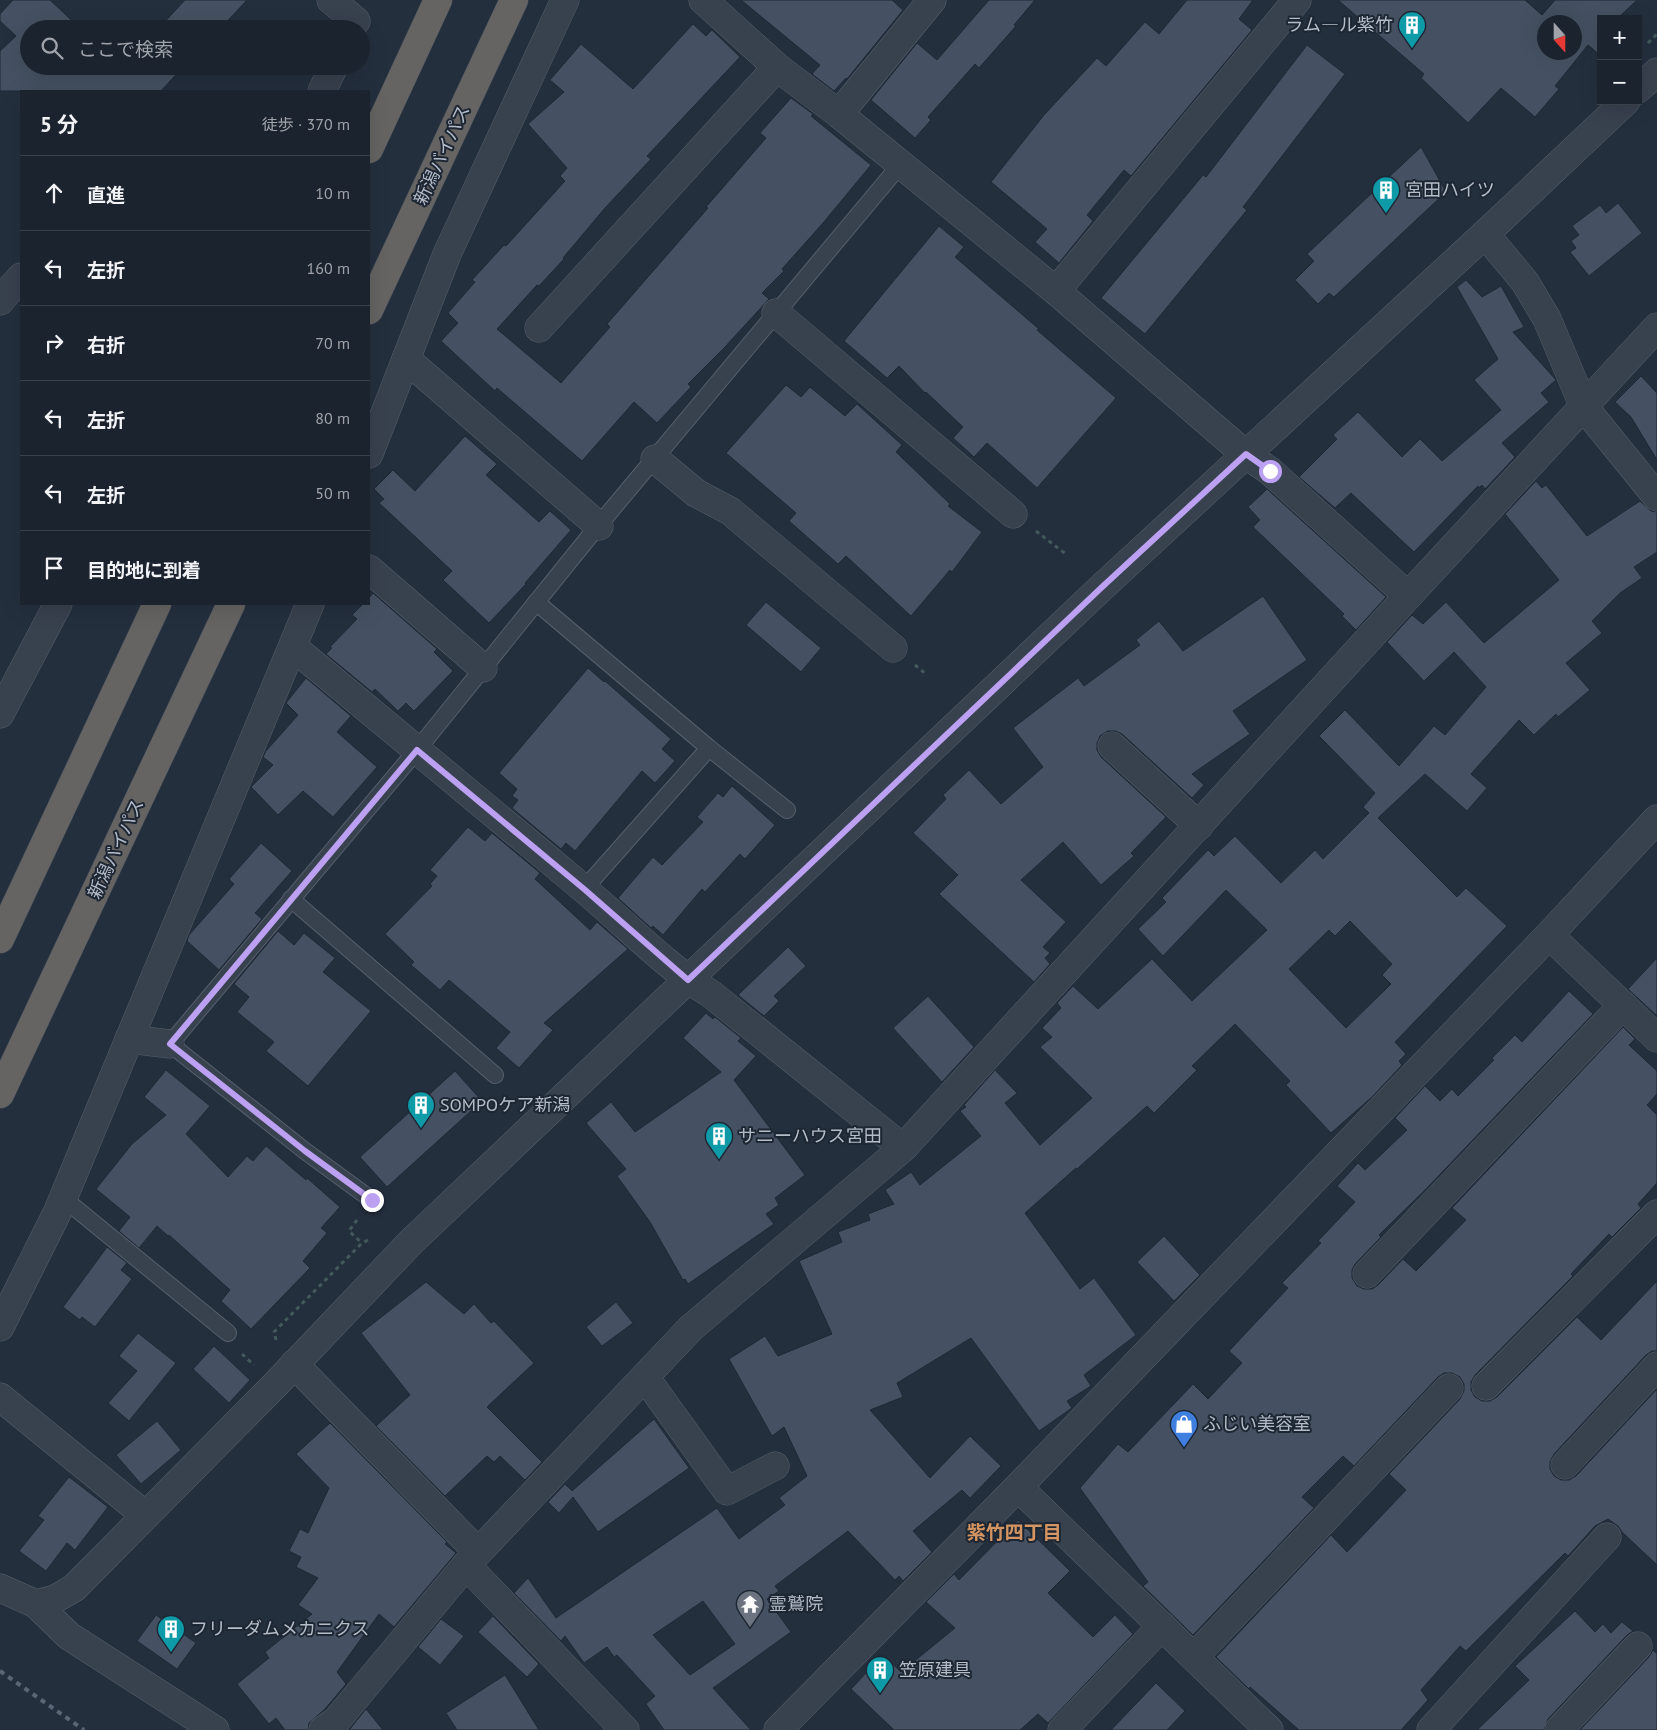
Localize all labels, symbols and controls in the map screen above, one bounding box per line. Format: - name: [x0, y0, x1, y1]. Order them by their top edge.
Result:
- building icon: ラム―ル紫竹: [1397, 10, 1427, 49]
- place label: ラム―ル紫竹: [1286, 13, 1393, 36]
- north arrow: [1537, 15, 1582, 60]
- map controls: [1597, 15, 1642, 105]
- button: +: [1597, 15, 1642, 60]
- search box: [20, 20, 370, 75]
- icon: search: [38, 34, 66, 62]
- text: ここで検索: [78, 37, 173, 61]
- button: −: [1597, 60, 1642, 105]
- street label: 新潟バイパス: [408, 101, 475, 208]
- text: 5 分: [40, 111, 78, 138]
- text: 徒歩 · 370 m: [262, 114, 350, 134]
- building icon: 宮田ハイツ: [1371, 175, 1401, 214]
- place label: 宮田ハイツ: [1405, 178, 1495, 201]
- icon: ahead: [40, 179, 68, 207]
- text: 直進: [87, 183, 125, 207]
- text: 10 m: [315, 183, 350, 203]
- icon: left: [40, 254, 68, 282]
- text: 左折: [87, 258, 125, 282]
- text: 160 m: [307, 258, 350, 278]
- icon: right: [40, 329, 68, 357]
- text: 右折: [87, 333, 125, 357]
- text: 70 m: [315, 333, 350, 353]
- icon: left: [40, 404, 68, 432]
- text: 左折: [87, 408, 125, 432]
- text: 80 m: [315, 408, 350, 428]
- route start: [1259, 460, 1282, 483]
- icon: left: [40, 479, 68, 507]
- text: 左折: [87, 483, 125, 507]
- text: 50 m: [315, 483, 350, 503]
- icon: arrive: [40, 554, 68, 582]
- text: 目的地に到着: [87, 558, 201, 582]
- street label: 新潟バイパス: [82, 795, 149, 902]
- building icon: SOMPOケア新潟: [406, 1090, 436, 1129]
- place label: SOMPOケア新潟: [440, 1093, 570, 1116]
- building icon: サニーハウス宮田: [704, 1121, 734, 1160]
- place label: サニーハウス宮田: [738, 1124, 882, 1147]
- route end: [361, 1189, 384, 1212]
- shop icon: ふじい美容室: [1169, 1409, 1199, 1448]
- place label: ふじい美容室: [1203, 1412, 1311, 1435]
- district label: 紫竹四丁目: [966, 1520, 1062, 1544]
- temple icon: 霊鷲院: [735, 1589, 765, 1628]
- place label: 霊鷲院: [769, 1592, 823, 1615]
- building icon: フリーダムメカニクス: [156, 1614, 186, 1653]
- place label: フリーダムメカニクス: [190, 1617, 369, 1640]
- building icon: 笠原建具: [865, 1655, 895, 1694]
- place label: 笠原建具: [899, 1658, 971, 1681]

